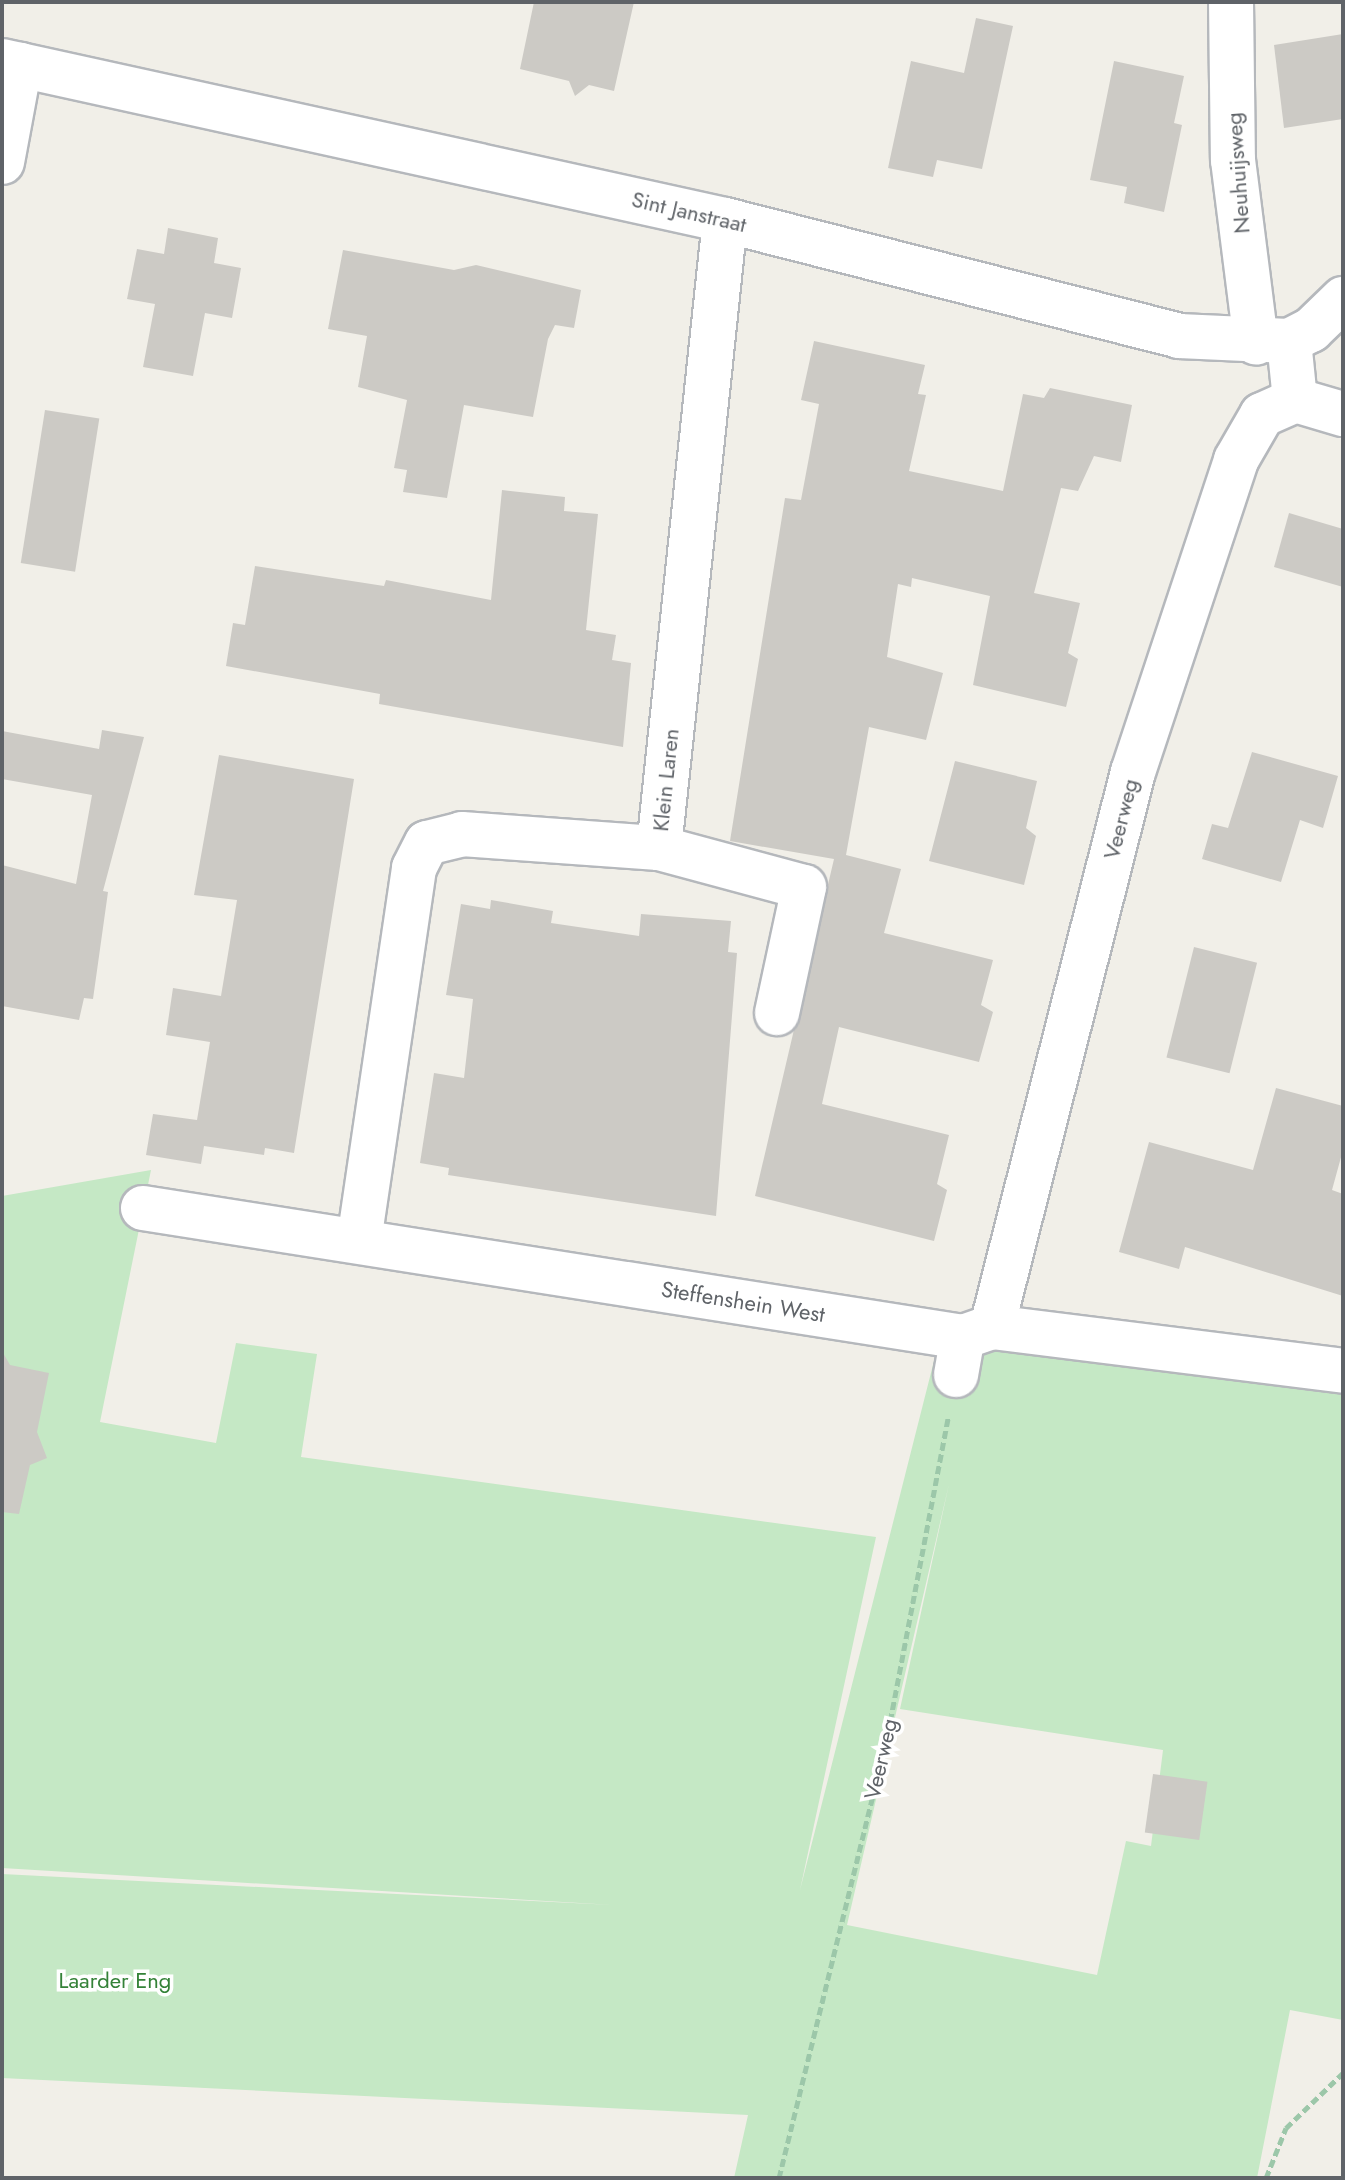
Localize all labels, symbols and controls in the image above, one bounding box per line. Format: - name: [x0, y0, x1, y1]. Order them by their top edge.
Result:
- street label: Neuhuijsweg: [1221, 111, 1255, 235]
- street label: Sint Janstraat: [629, 186, 749, 238]
- street label: Klein Laren: [647, 727, 685, 833]
- street label: Veerweg: [1098, 776, 1144, 862]
- street label: Steffenshein West: [659, 1276, 827, 1328]
- street label: Veerweg: [859, 1716, 903, 1802]
- park label: Laarder Eng: [59, 1968, 171, 1994]

